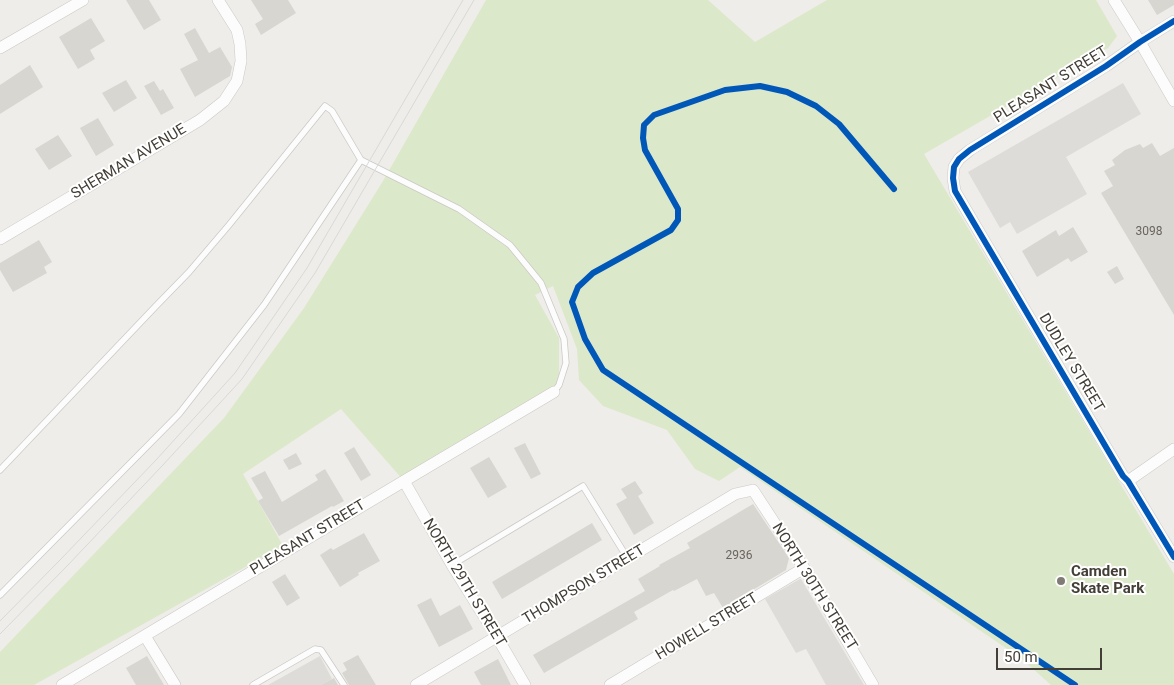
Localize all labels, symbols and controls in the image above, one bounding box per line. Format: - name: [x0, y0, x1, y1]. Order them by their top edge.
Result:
- street label: PLEASANT STREET: [991, 43, 1111, 127]
- street label: SHERMAN AVENUE: [68, 121, 190, 203]
- house number: 3098: [1136, 225, 1162, 239]
- street label: DUDLEY STREET: [1034, 310, 1108, 416]
- street label: PLEASANT STREET: [247, 497, 369, 579]
- street label: NORTH 29TH STREET: [419, 516, 509, 650]
- street label: NORTH 30TH STREET: [768, 520, 860, 654]
- street label: THOMPSON STREET: [520, 541, 648, 629]
- house number: 2936: [726, 549, 752, 563]
- place label: Camden Skate Park: [1071, 563, 1144, 598]
- marker: Camden Skate Park: [1055, 575, 1067, 587]
- street label: HOWELL STREET: [653, 589, 761, 665]
- scale bar: [999, 638, 1105, 670]
- text: 50 m: [1004, 648, 1038, 666]

